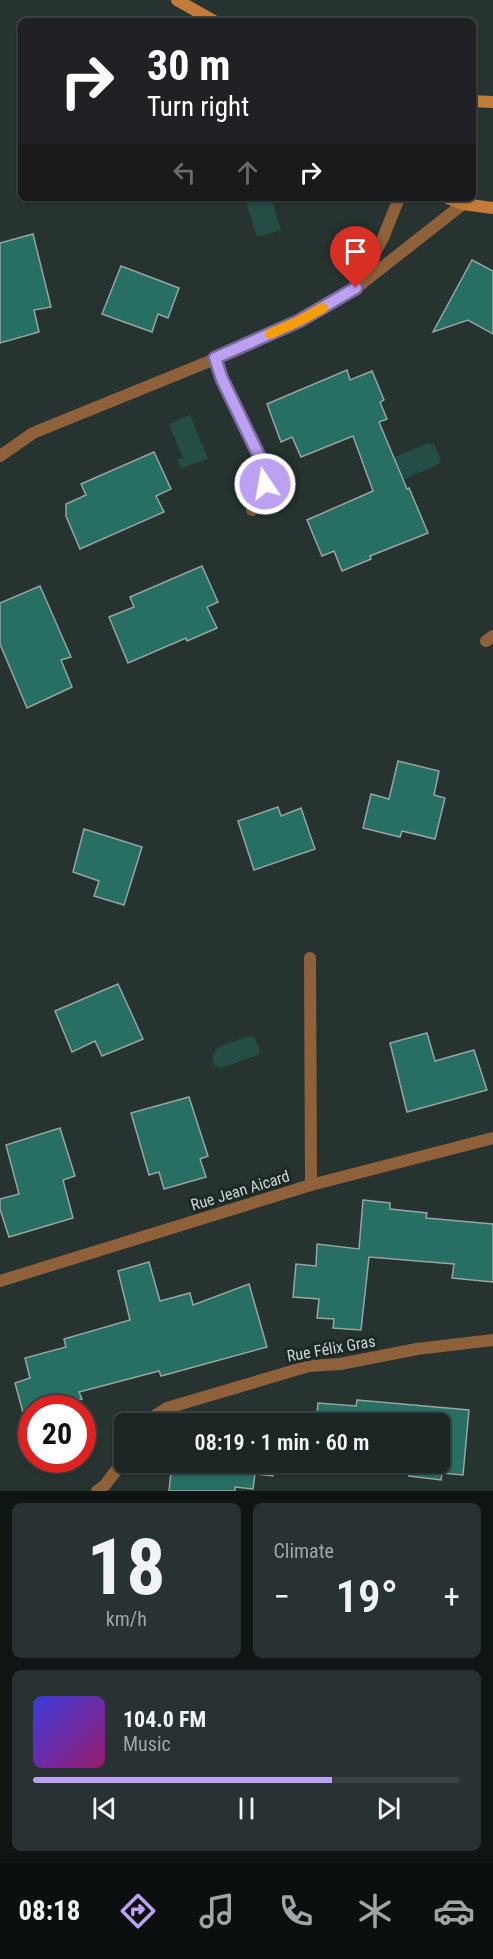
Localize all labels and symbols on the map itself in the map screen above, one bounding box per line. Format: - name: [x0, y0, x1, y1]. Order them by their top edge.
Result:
- pin: [330, 226, 381, 288]
- position arrow: [233, 452, 297, 516]
- street label: Rue Jean Aicard: [188, 1166, 292, 1215]
- street label: Rue Félix Gras: [285, 1331, 377, 1366]
- speed limit sign: 20: [18, 1395, 96, 1473]

